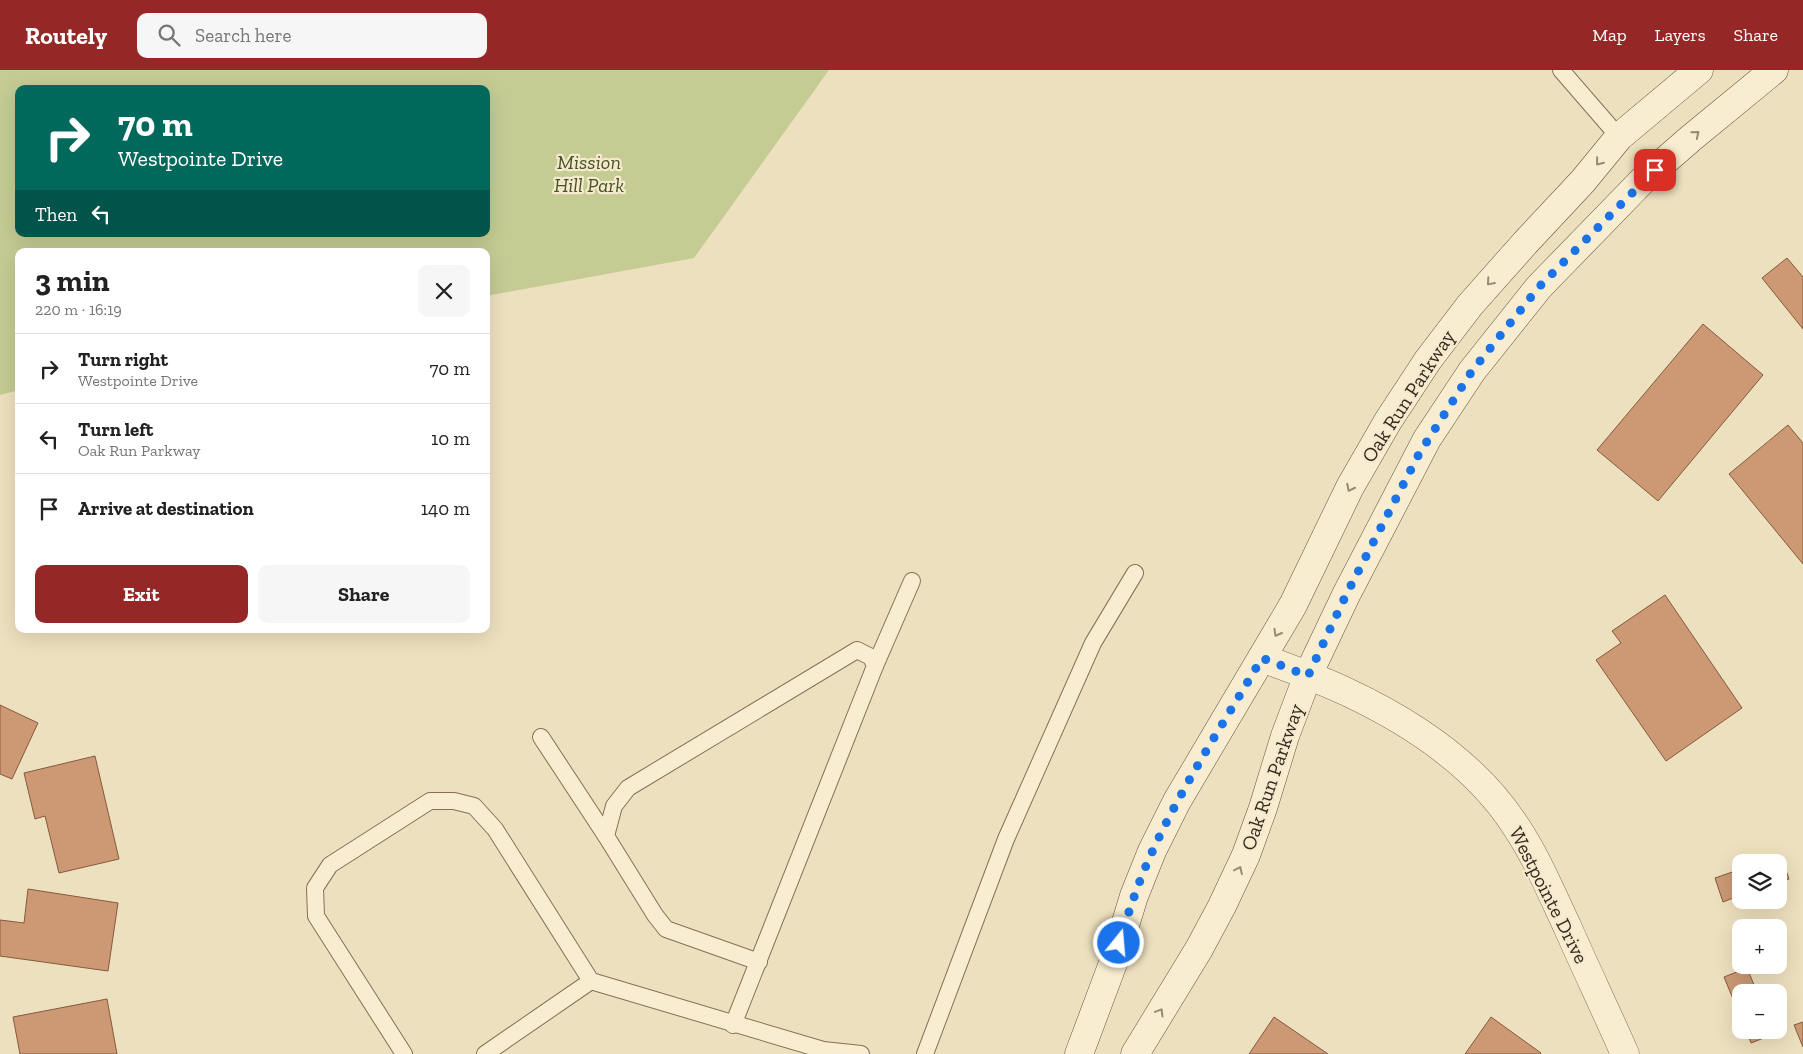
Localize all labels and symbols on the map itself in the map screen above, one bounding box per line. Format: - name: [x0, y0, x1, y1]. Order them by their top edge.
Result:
- one-way arrow: [1690, 130, 1699, 139]
- pin: [1634, 149, 1676, 191]
- park label: Mission Hill Park: [554, 150, 624, 197]
- one-way arrow: [1595, 156, 1604, 165]
- one-way arrow: [1487, 277, 1496, 286]
- street label: Oak Run Parkway: [1356, 325, 1460, 467]
- one-way arrow: [1346, 483, 1356, 492]
- one-way arrow: [1273, 628, 1283, 637]
- street label: Oak Run Parkway: [1236, 700, 1309, 853]
- street label: Westpointe Drive: [1504, 823, 1594, 967]
- one-way arrow: [1232, 866, 1243, 875]
- position arrow: [1092, 916, 1144, 968]
- one-way arrow: [1154, 1009, 1164, 1018]

